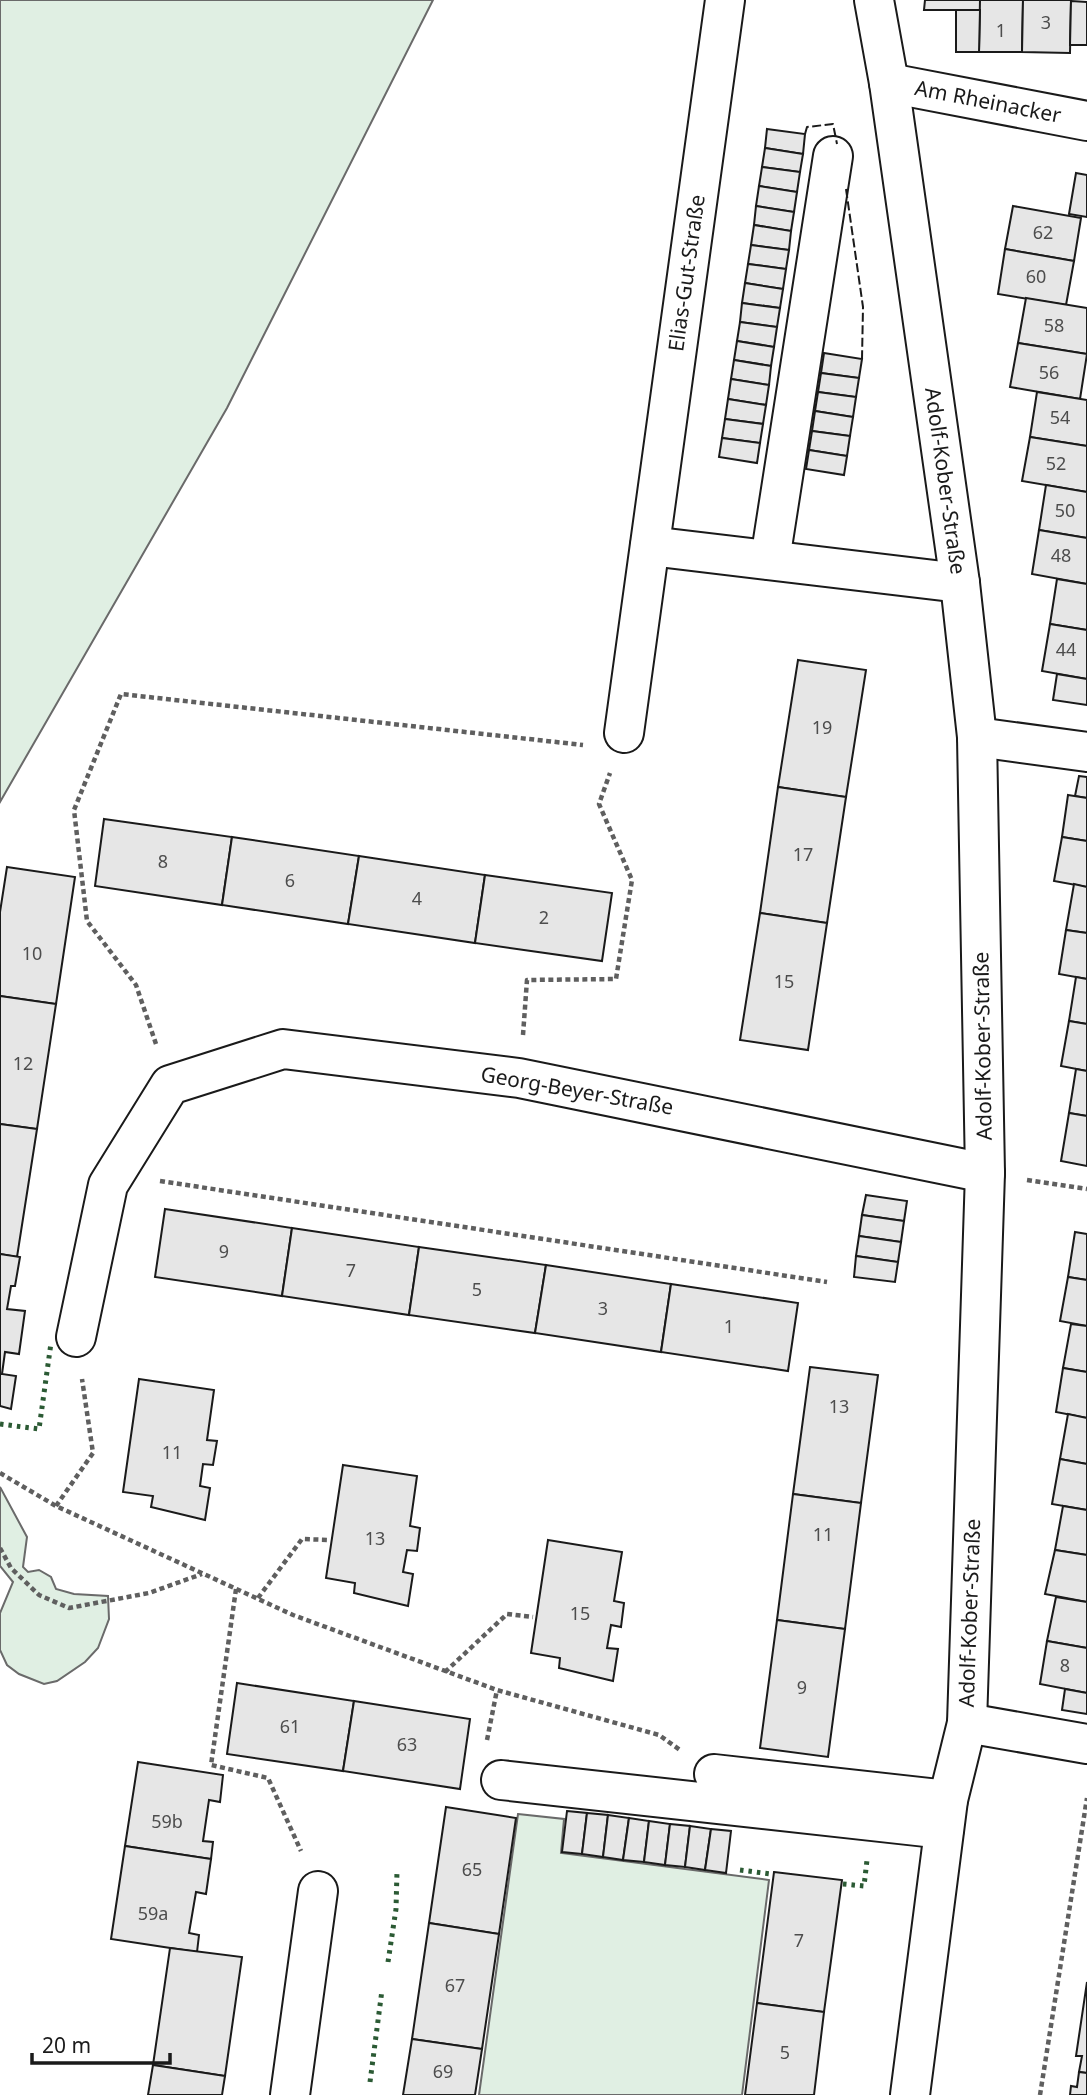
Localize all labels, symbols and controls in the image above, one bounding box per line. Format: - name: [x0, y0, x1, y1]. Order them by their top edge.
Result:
- house number: 3: [1041, 10, 1051, 34]
- house number: 1: [996, 18, 1006, 42]
- street label: Am Rheinacker: [913, 73, 1064, 129]
- street label: Elias-Gut-Straße: [661, 193, 711, 353]
- house number: 62: [1033, 220, 1053, 244]
- house number: 60: [1026, 264, 1046, 288]
- house number: 58: [1044, 313, 1064, 337]
- house number: 56: [1039, 360, 1059, 384]
- street label: Adolf-Kober-Straße: [919, 386, 973, 576]
- house number: 54: [1050, 405, 1070, 429]
- house number: 52: [1046, 451, 1066, 475]
- house number: 50: [1055, 498, 1075, 522]
- house number: 48: [1051, 543, 1071, 567]
- house number: 44: [1056, 637, 1076, 661]
- house number: 19: [812, 715, 832, 739]
- house number: 17: [793, 842, 813, 866]
- house number: 8: [158, 849, 168, 873]
- house number: 6: [285, 868, 295, 892]
- house number: 4: [412, 886, 422, 910]
- house number: 2: [539, 905, 549, 929]
- house number: 10: [22, 941, 42, 965]
- street label: Adolf-Kober-Straße: [966, 951, 998, 1141]
- house number: 15: [774, 969, 794, 993]
- house number: 12: [13, 1051, 33, 1075]
- street label: Georg-Beyer-Straße: [479, 1059, 676, 1121]
- house number: 9: [219, 1239, 229, 1263]
- house number: 7: [346, 1258, 356, 1282]
- house number: 5: [472, 1277, 482, 1301]
- house number: 3: [598, 1296, 608, 1320]
- house number: 1: [724, 1314, 734, 1338]
- house number: 13: [829, 1394, 849, 1418]
- house number: 11: [162, 1440, 182, 1464]
- street label: Adolf-Kober-Straße: [952, 1518, 986, 1708]
- house number: 11: [813, 1522, 833, 1546]
- house number: 13: [365, 1526, 385, 1550]
- house number: 15: [570, 1601, 590, 1625]
- house number: 8: [1060, 1653, 1070, 1677]
- house number: 9: [797, 1675, 807, 1699]
- house number: 61: [280, 1714, 300, 1738]
- house number: 63: [397, 1732, 417, 1756]
- house number: 59b: [151, 1809, 183, 1833]
- house number: 65: [462, 1857, 482, 1881]
- house number: 59a: [138, 1901, 168, 1925]
- house number: 7: [794, 1928, 804, 1952]
- house number: 67: [445, 1973, 465, 1997]
- scale bar: [32, 2022, 170, 2066]
- text: 20 m: [42, 2031, 91, 2059]
- house number: 5: [780, 2040, 790, 2064]
- house number: 69: [433, 2059, 453, 2083]

